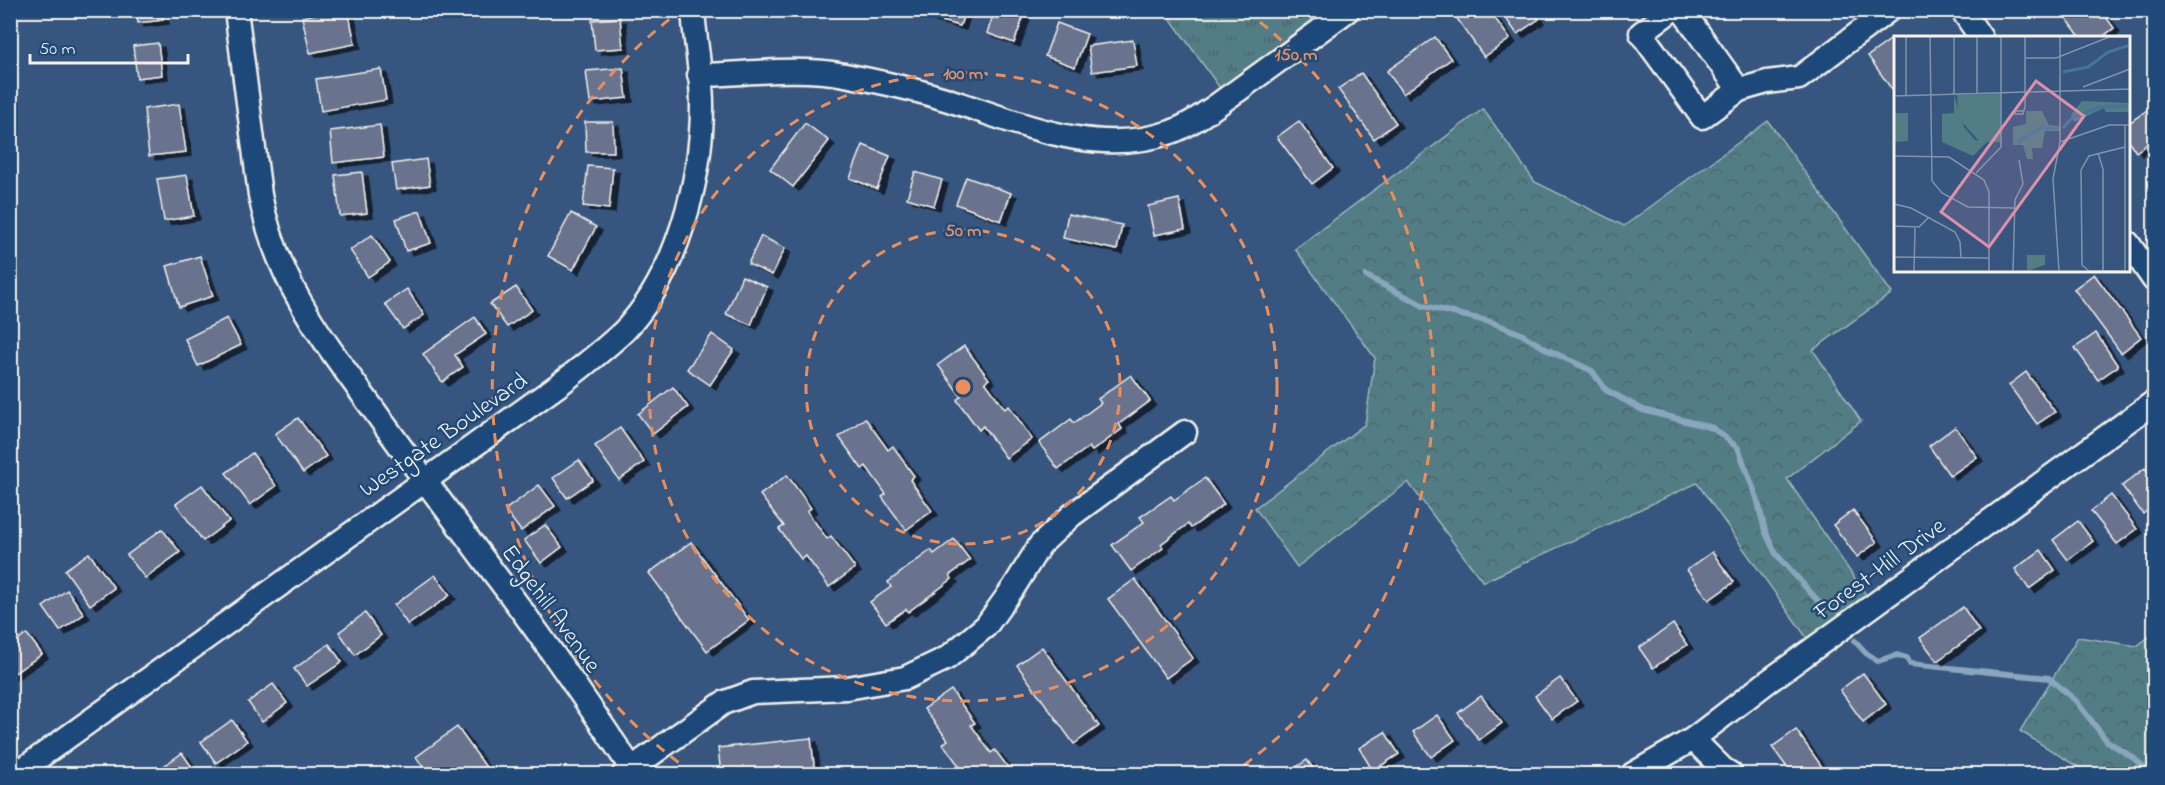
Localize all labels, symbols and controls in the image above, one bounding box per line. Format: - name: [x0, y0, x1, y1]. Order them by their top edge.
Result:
- scale bar: [30, 27, 188, 65]
- inset map: [1894, 36, 2129, 272]
- text: 50 m: [39, 37, 76, 63]
- text: 150 m: [1275, 43, 1317, 69]
- text: 100 m: [943, 62, 983, 88]
- text: 50 m: [945, 219, 981, 245]
- street label: Westgate Boulevard: [353, 365, 536, 507]
- centre of rings: [953, 377, 973, 397]
- street label: Forest-Hill Drive: [1806, 510, 1954, 631]
- street label: Edgehill Avenue: [491, 538, 609, 681]

